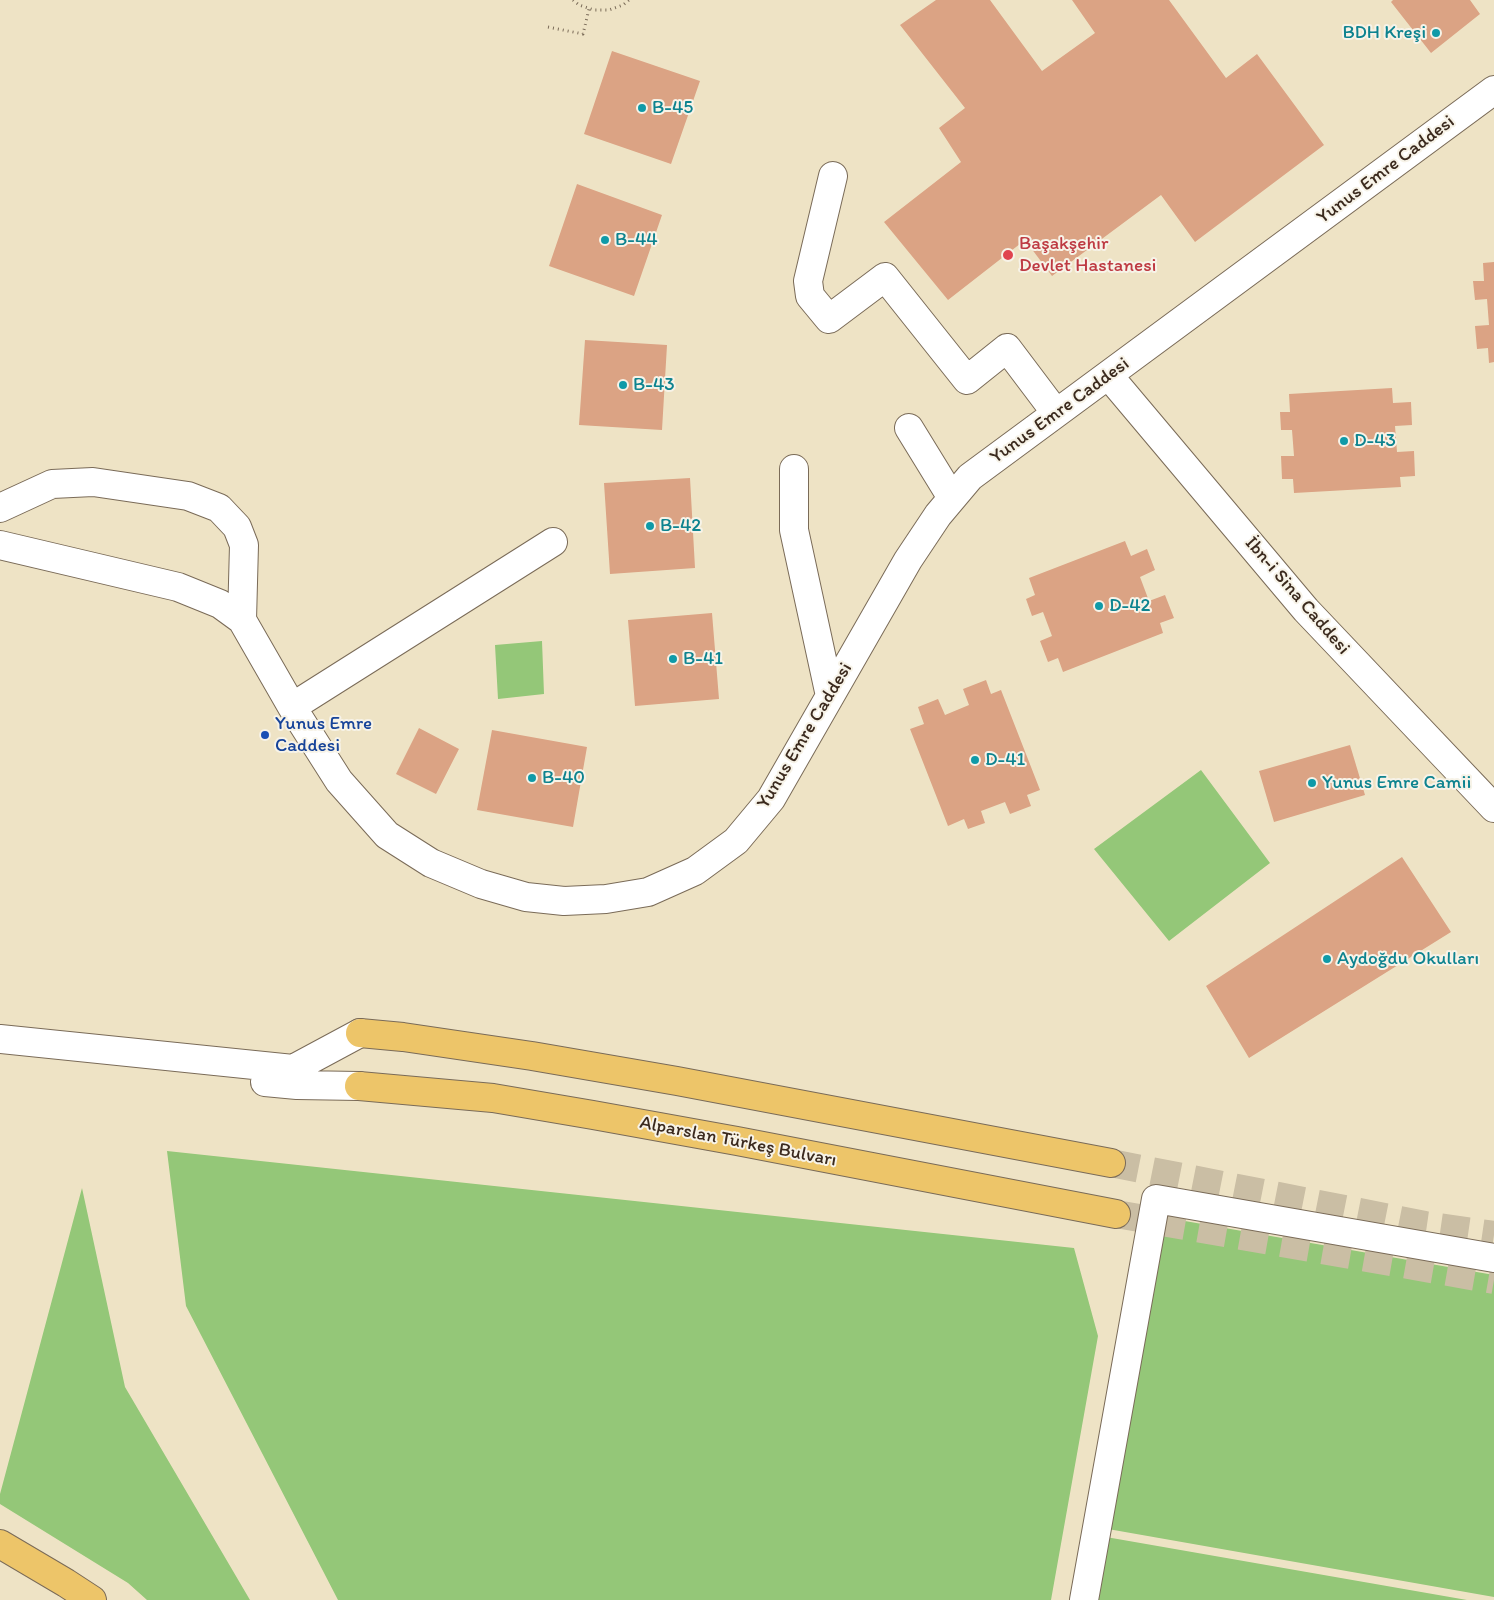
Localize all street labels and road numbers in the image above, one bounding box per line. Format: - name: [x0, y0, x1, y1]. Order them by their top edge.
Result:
- street label: Yunus Emre Caddesi: [1313, 111, 1459, 229]
- street label: Yunus Emre Caddesi: [986, 353, 1134, 469]
- street label: İbn-i Sina Caddesi: [1240, 532, 1354, 660]
- street label: Yunus Emre Caddesi: [752, 659, 858, 813]
- street label: Alparslan Türkeş Bulvarı: [638, 1112, 838, 1172]

